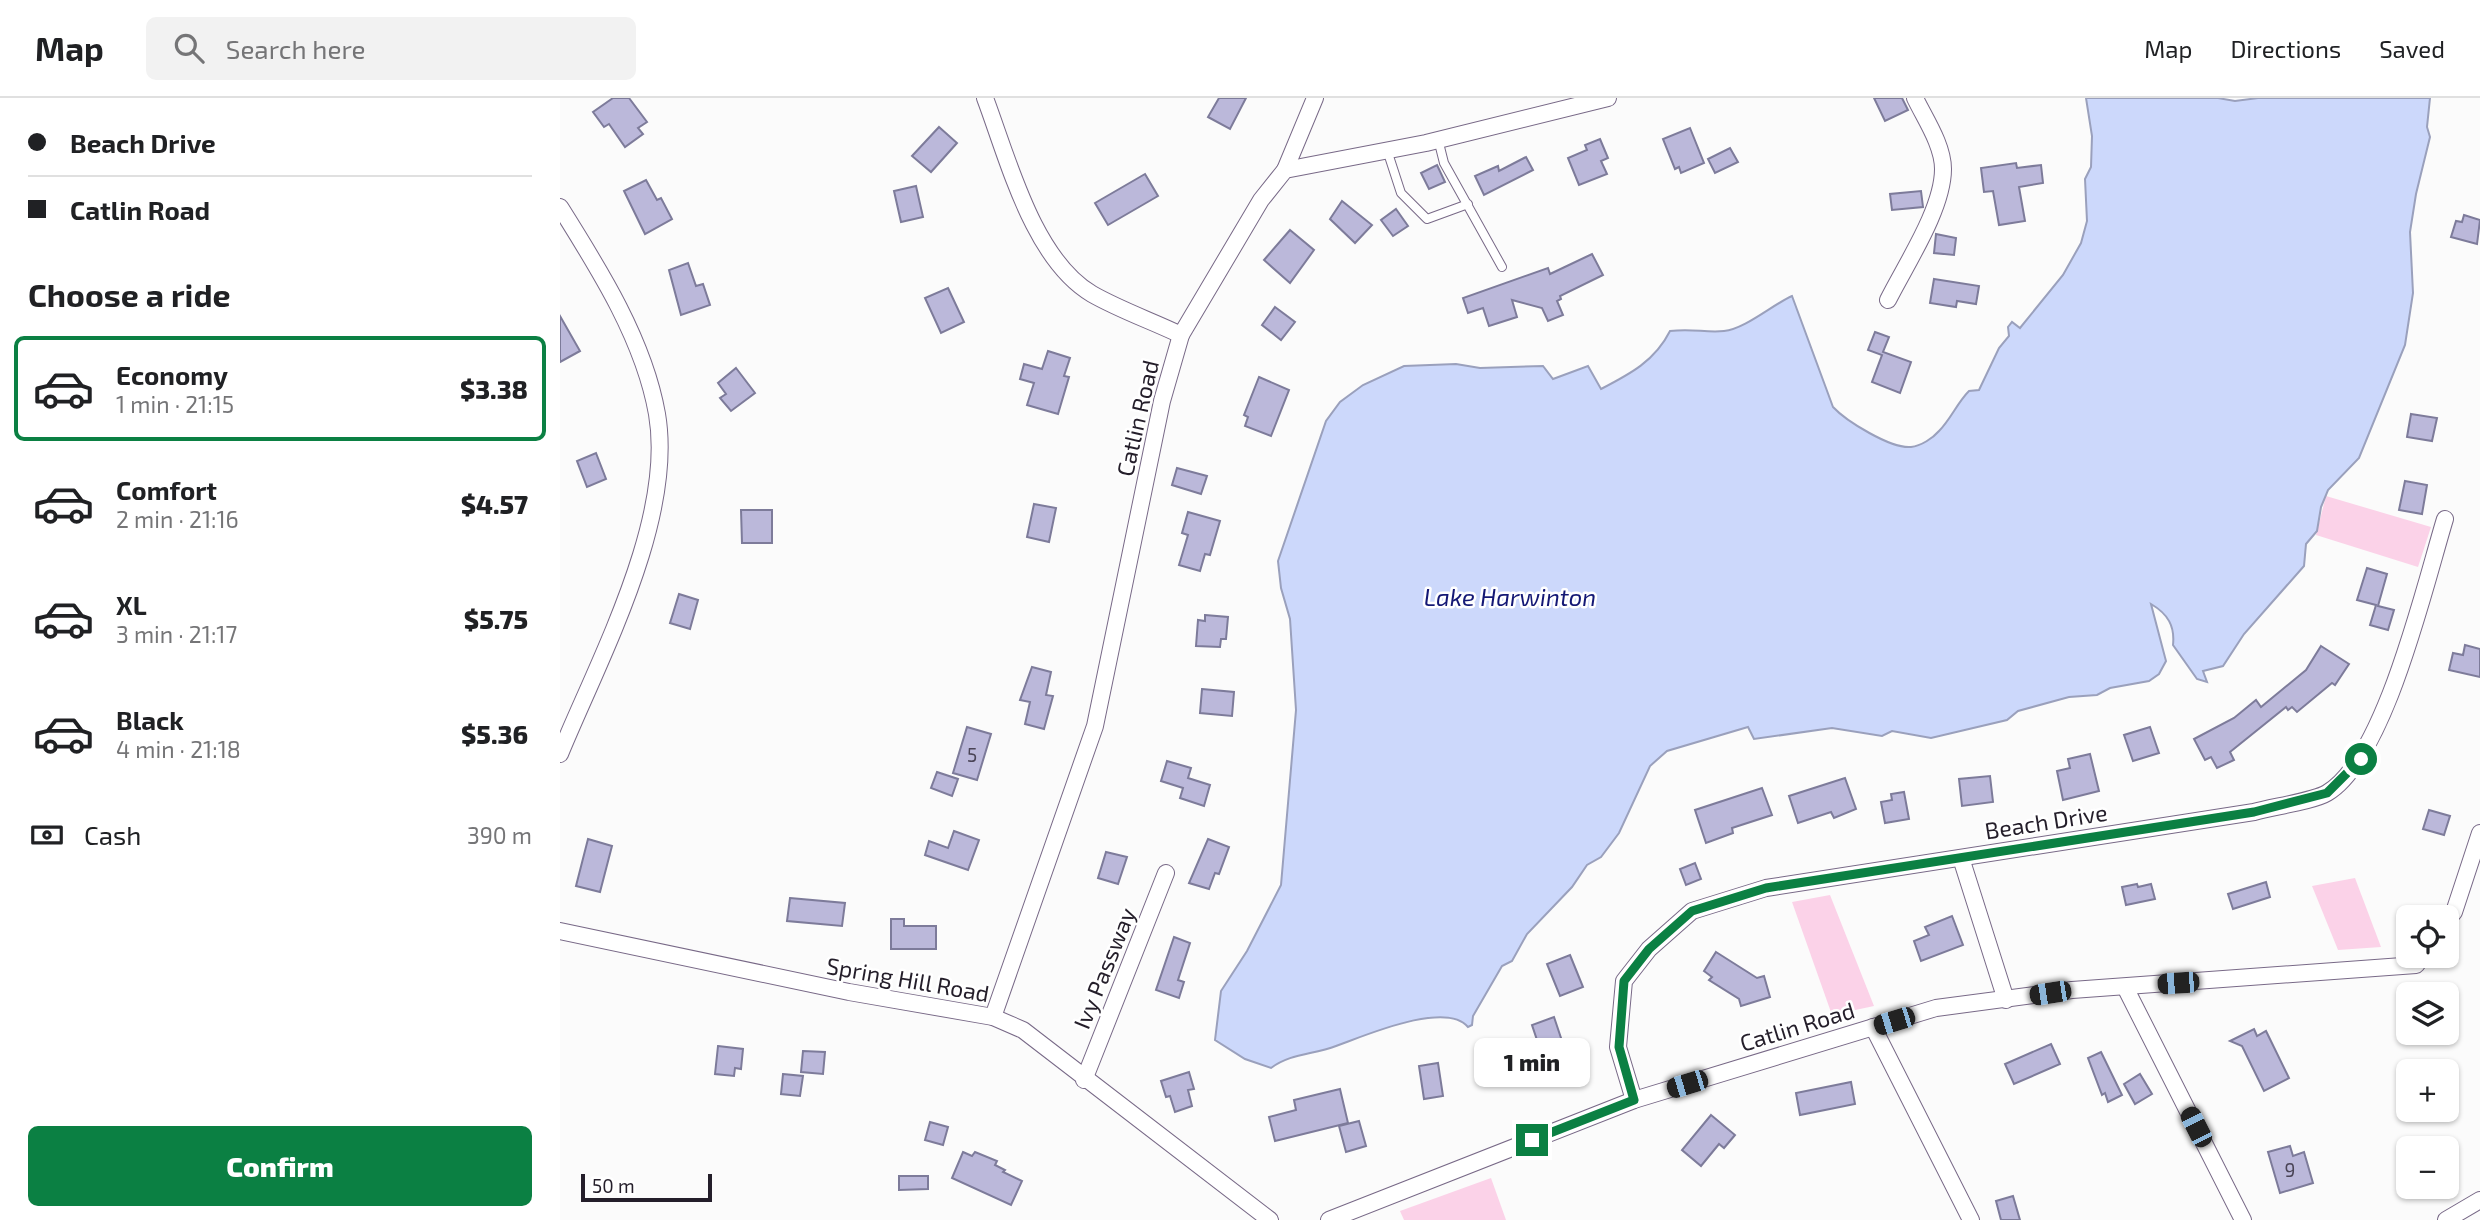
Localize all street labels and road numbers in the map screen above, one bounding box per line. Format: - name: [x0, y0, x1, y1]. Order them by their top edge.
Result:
- street label: Catlin Road: [1110, 357, 1164, 479]
- street label: Beach Drive: [1983, 798, 2109, 844]
- street label: Ivy Passway: [1067, 903, 1141, 1033]
- street label: Spring Hill Road: [824, 951, 992, 1007]
- street label: Catlin Road: [1736, 995, 1858, 1057]

